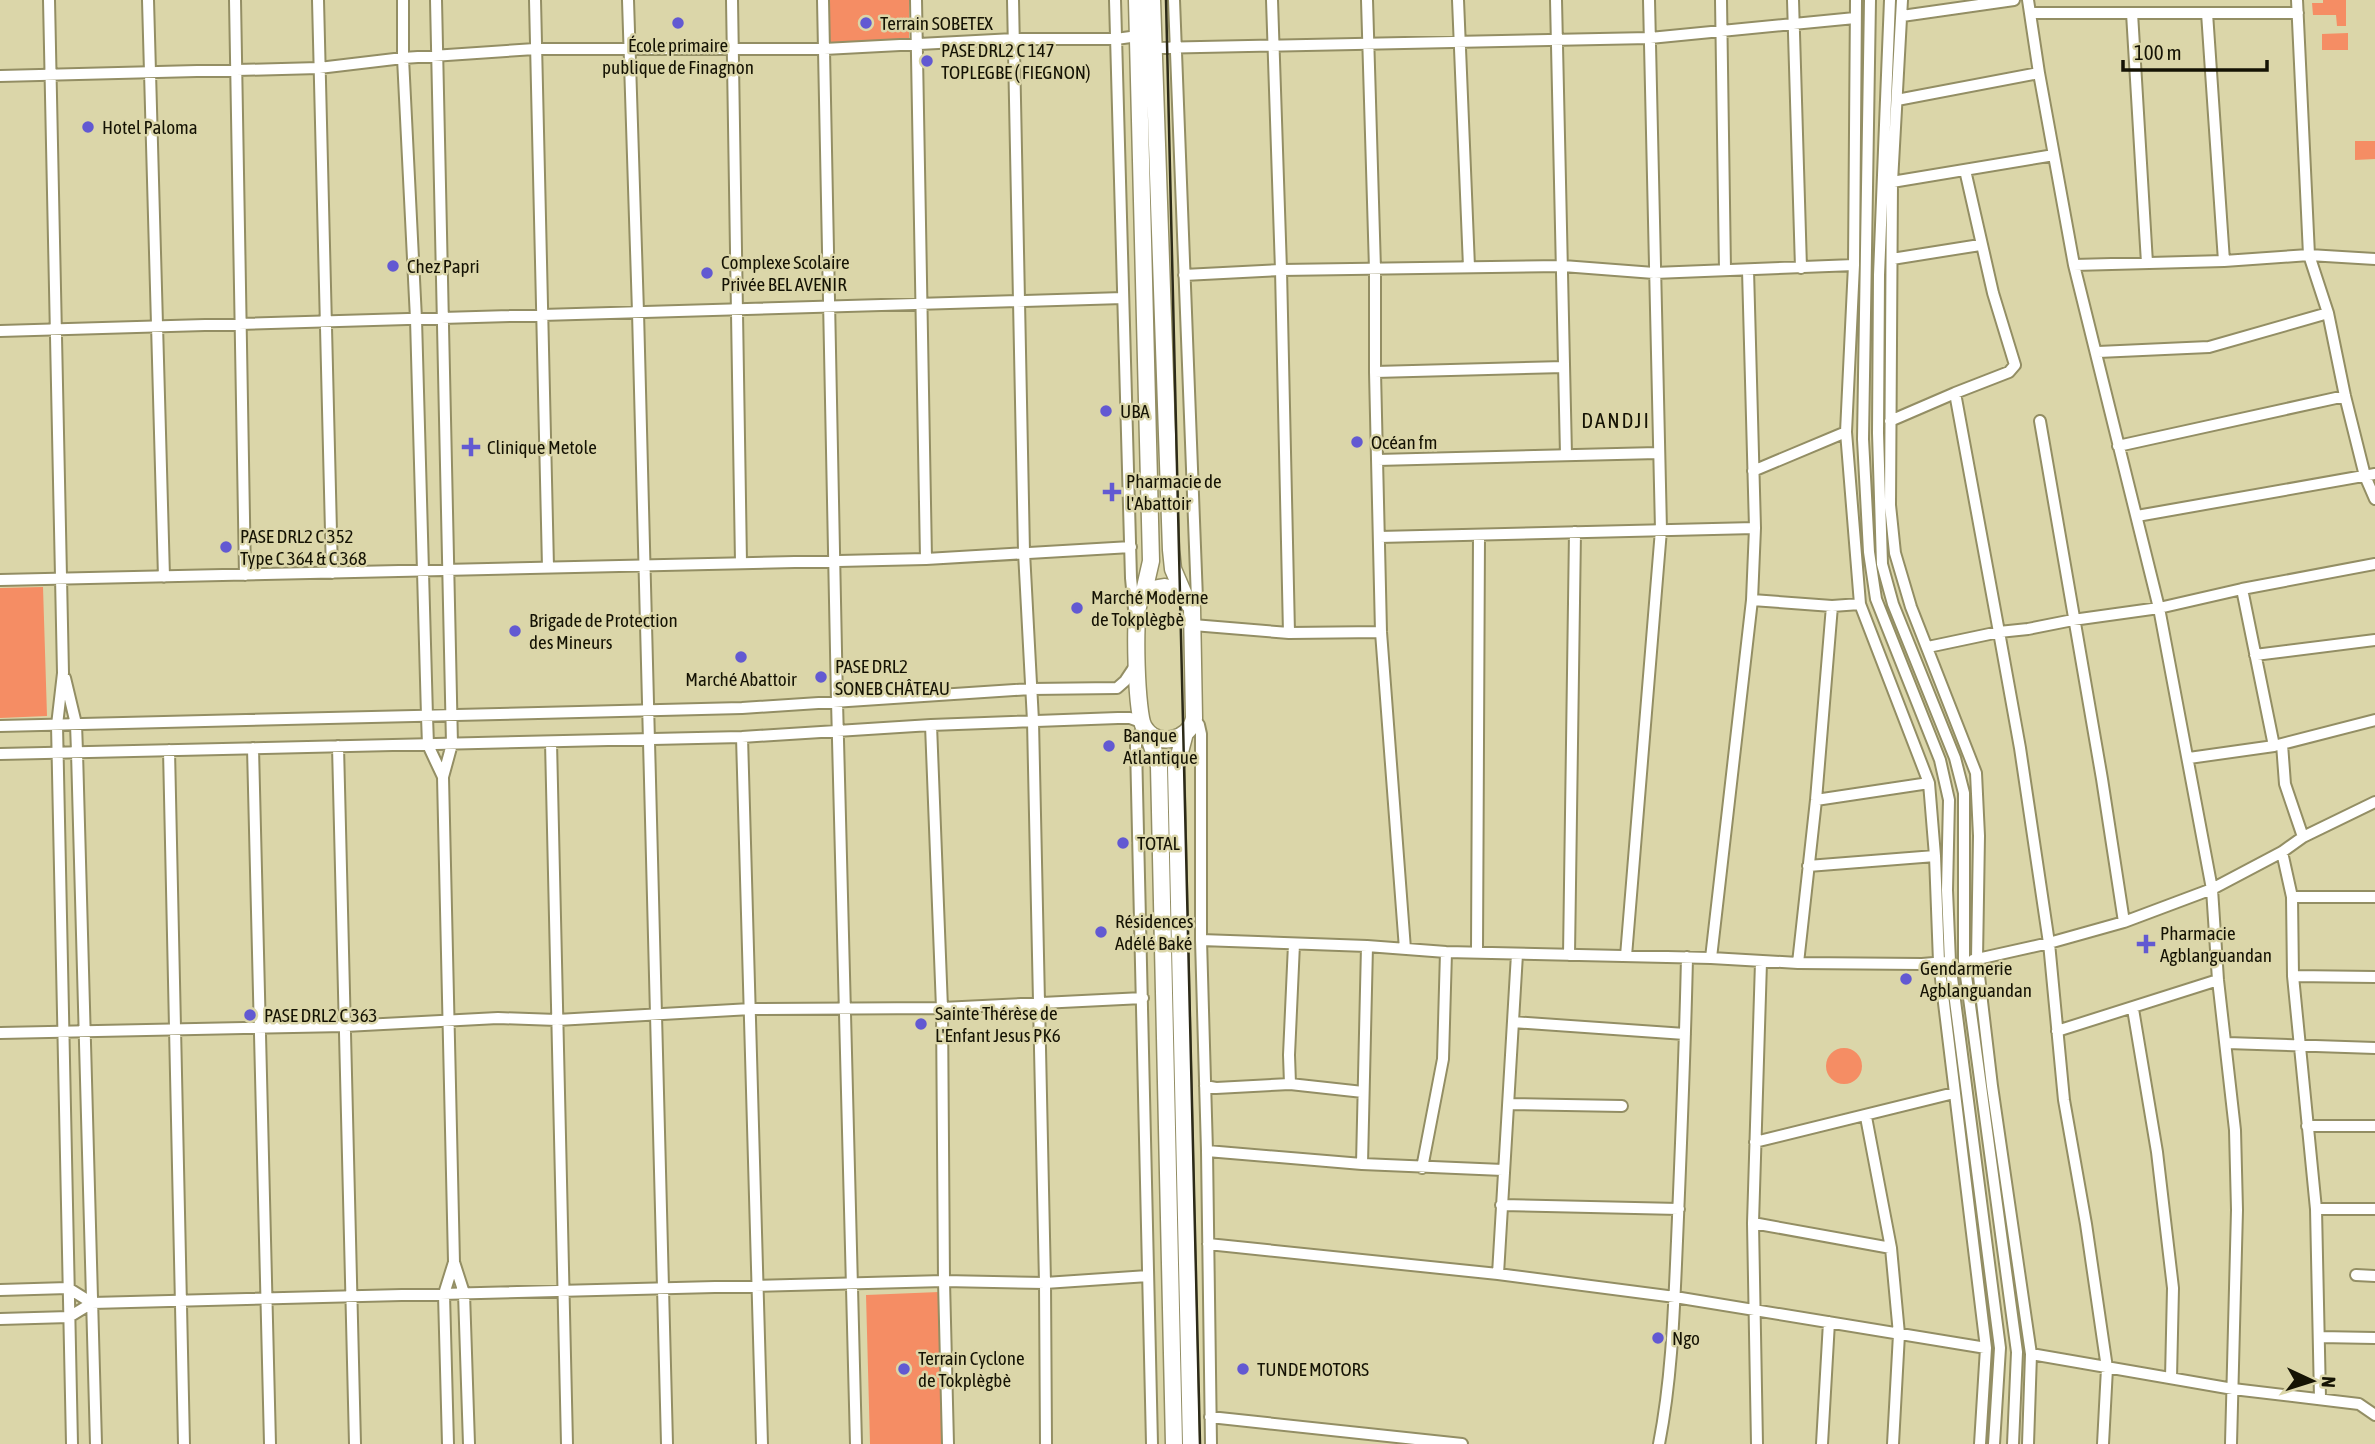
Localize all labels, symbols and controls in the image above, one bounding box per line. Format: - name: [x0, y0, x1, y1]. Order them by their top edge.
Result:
- place label: Terrain SOBETEX: [880, 12, 993, 34]
- marker: École primaire publique de Finagnon: [670, 15, 686, 31]
- marker: Terrain SOBETEX: [858, 15, 874, 31]
- scale bar: [2123, 28, 2266, 72]
- place label: École primaire publique de Finagnon: [602, 34, 754, 78]
- place label: PASE DRL2 C 147 TOPLEGBE ( FIEGNON): [941, 39, 1091, 83]
- text: 100 m: [2134, 40, 2182, 64]
- marker: PASE DRL2 C 147 TOPLEGBE ( FIEGNON): [919, 53, 935, 69]
- place label: Hotel Paloma: [102, 116, 198, 138]
- marker: Hotel Paloma: [80, 119, 96, 135]
- place label: Complexe Scolaire Privée BEL AVENIR: [721, 251, 850, 295]
- place label: Chez Papri: [407, 255, 480, 277]
- marker: Chez Papri: [385, 258, 401, 274]
- marker: Complexe Scolaire Privée BEL AVENIR: [699, 265, 715, 281]
- place label: UBA: [1120, 400, 1150, 422]
- marker: UBA: [1098, 403, 1114, 419]
- district label: DANDJI: [1581, 408, 1651, 432]
- place label: Océan fm: [1371, 431, 1437, 453]
- marker: Océan fm: [1349, 434, 1365, 450]
- place label: Clinique Metole: [487, 436, 597, 458]
- marker: Clinique Metole: [461, 437, 481, 457]
- place label: Pharmacie de l'Abattoir: [1126, 470, 1222, 514]
- marker: Pharmacie de l'Abattoir: [1104, 484, 1120, 500]
- place label: PASE DRL2 C 352 Type C 364 & C 368: [240, 525, 367, 569]
- marker: PASE DRL2 C 352 Type C 364 & C 368: [218, 539, 234, 555]
- place label: Marché Moderne de Tokplègbè: [1091, 586, 1208, 630]
- marker: Marché Moderne de Tokplègbè: [1069, 600, 1085, 616]
- place label: Brigade de Protection des Mineurs: [529, 609, 678, 653]
- marker: Brigade de Protection des Mineurs: [507, 623, 523, 639]
- marker: Marché Abattoir: [733, 649, 749, 665]
- place label: PASE DRL2 SONEB CHÂTEAU: [835, 655, 950, 699]
- place label: Marché Abattoir: [685, 668, 797, 690]
- marker: PASE DRL2 SONEB CHÂTEAU: [813, 669, 829, 685]
- place label: Banque Atlantique: [1123, 724, 1198, 768]
- marker: Banque Atlantique: [1101, 738, 1117, 754]
- place label: TOTAL: [1137, 832, 1181, 854]
- marker: TOTAL: [1115, 835, 1131, 851]
- place label: Résidences Adélé Baké: [1115, 910, 1194, 954]
- place label: Pharmacie Agblanguandan: [2160, 922, 2272, 966]
- marker: Résidences Adélé Baké: [1093, 924, 1109, 940]
- marker: Pharmacie Agblanguandan: [2138, 936, 2154, 952]
- place label: Gendarmerie Agblanguandan: [1920, 957, 2032, 1001]
- marker: Gendarmerie Agblanguandan: [1898, 971, 1914, 987]
- place label: Sainte Thérèse de L'Enfant Jesus PK6: [935, 1002, 1061, 1046]
- place label: PASE DRL2 C 363: [264, 1004, 378, 1026]
- marker: PASE DRL2 C 363: [242, 1007, 258, 1023]
- marker: Sainte Thérèse de L'Enfant Jesus PK6: [913, 1016, 929, 1032]
- place label: Ngo: [1672, 1327, 1700, 1349]
- marker: Ngo: [1650, 1330, 1666, 1346]
- north arrow: [2277, 1346, 2347, 1416]
- place label: Terrain Cyclone de Tokplègbè: [918, 1347, 1025, 1391]
- place label: TUNDE MOTORS: [1257, 1358, 1369, 1380]
- marker: Terrain Cyclone de Tokplègbè: [896, 1361, 912, 1377]
- marker: TUNDE MOTORS: [1235, 1361, 1251, 1377]
- text: N: [2318, 1376, 2340, 1389]

